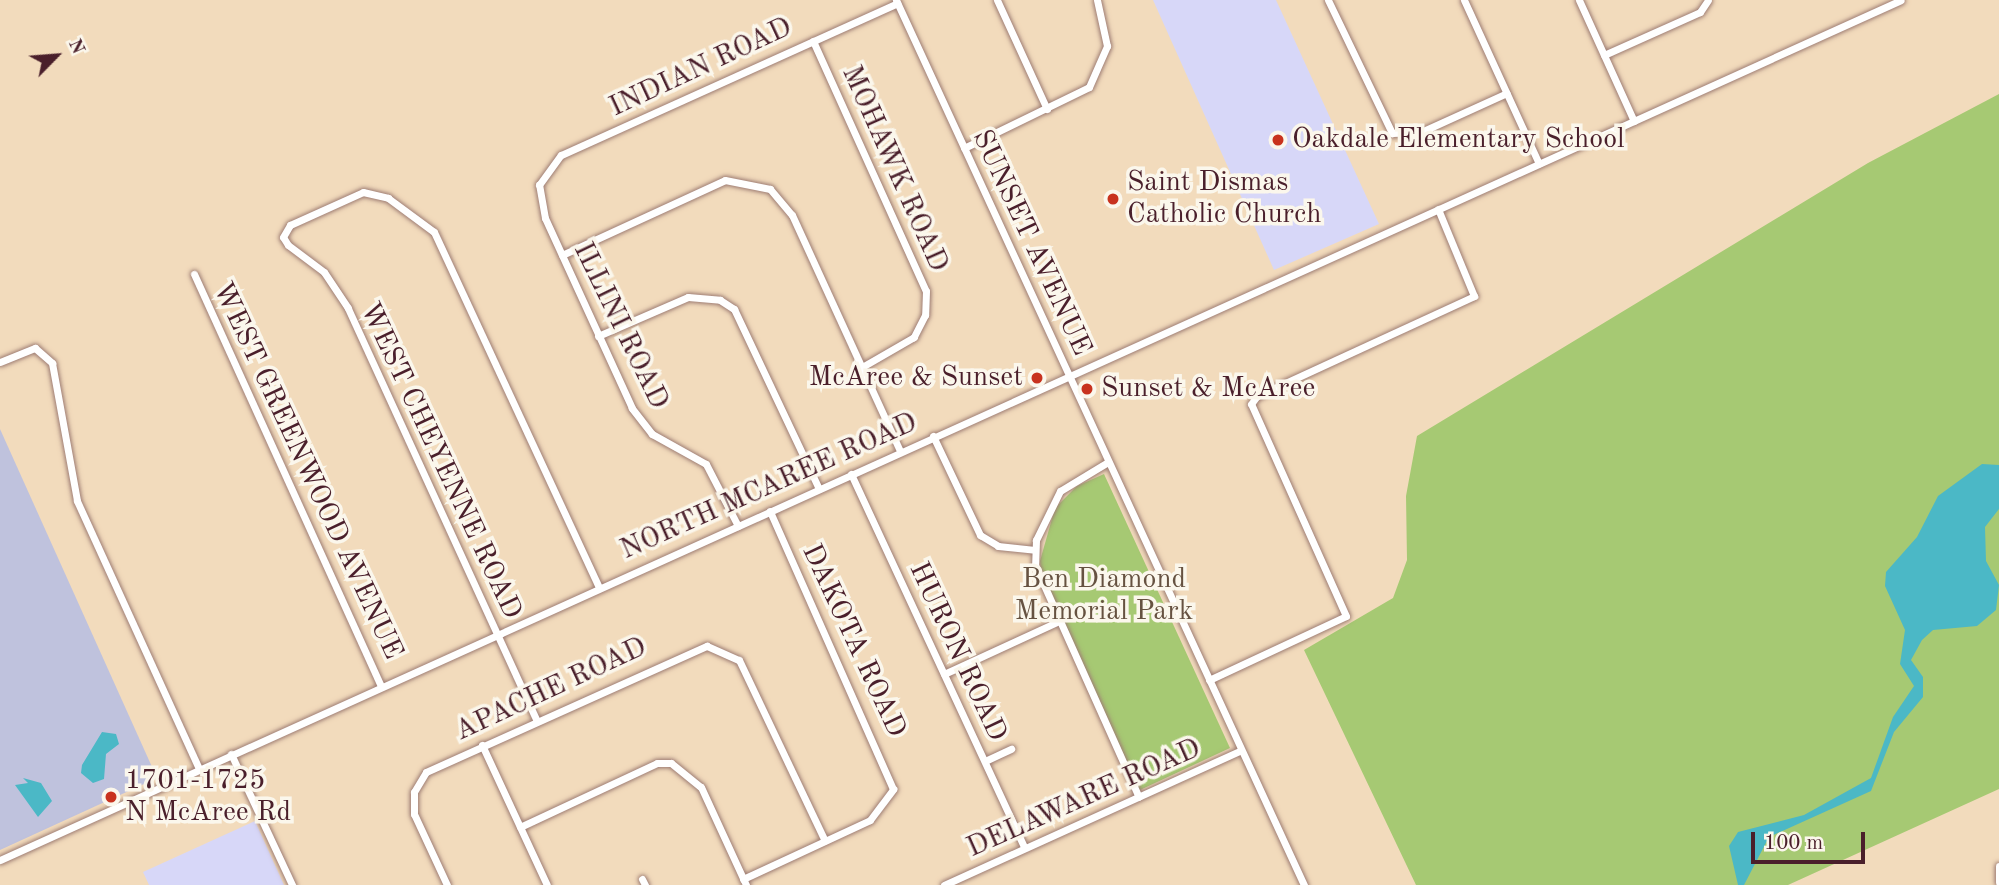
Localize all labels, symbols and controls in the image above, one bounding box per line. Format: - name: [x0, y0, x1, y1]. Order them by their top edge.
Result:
- street label: INDIAN ROAD: [604, 11, 798, 125]
- north arrow: [21, 21, 91, 91]
- text: N: [64, 36, 87, 58]
- street label: MOHAWK ROAD: [833, 61, 955, 277]
- place label: Oakdale Elementary School: [1292, 123, 1625, 157]
- street label: SUNSET AVENUE: [964, 125, 1098, 361]
- marker: Oakdale Elementary School: [1270, 132, 1286, 148]
- place label: Saint Dismas Catholic Church: [1127, 166, 1322, 232]
- marker: Saint Dismas Catholic Church: [1105, 191, 1121, 207]
- street label: ILLINI ROAD: [565, 237, 675, 415]
- street label: WEST GREENWOOD AVENUE: [205, 277, 409, 665]
- street label: WEST CHEYENNE ROAD: [352, 297, 528, 625]
- place label: McAree & Sunset: [809, 361, 1023, 395]
- marker: McAree & Sunset: [1029, 370, 1045, 386]
- place label: Sunset & McAree: [1101, 372, 1315, 406]
- marker: Sunset & McAree: [1079, 381, 1095, 397]
- street label: NORTH MCAREE ROAD: [616, 406, 922, 568]
- street label: DAKOTA ROAD: [794, 539, 912, 743]
- street label: HURON ROAD: [901, 557, 1013, 747]
- park label: Ben Diamond Memorial Park: [1015, 563, 1193, 629]
- street label: APACHE ROAD: [450, 631, 652, 749]
- street label: DELAWARE ROAD: [962, 732, 1206, 866]
- place label: 1701-1725 N McAree Rd: [125, 764, 291, 830]
- marker: 1701-1725 N McAree Rd: [103, 789, 119, 805]
- scale bar: [1754, 818, 1868, 862]
- text: 100 m: [1764, 833, 1823, 854]

